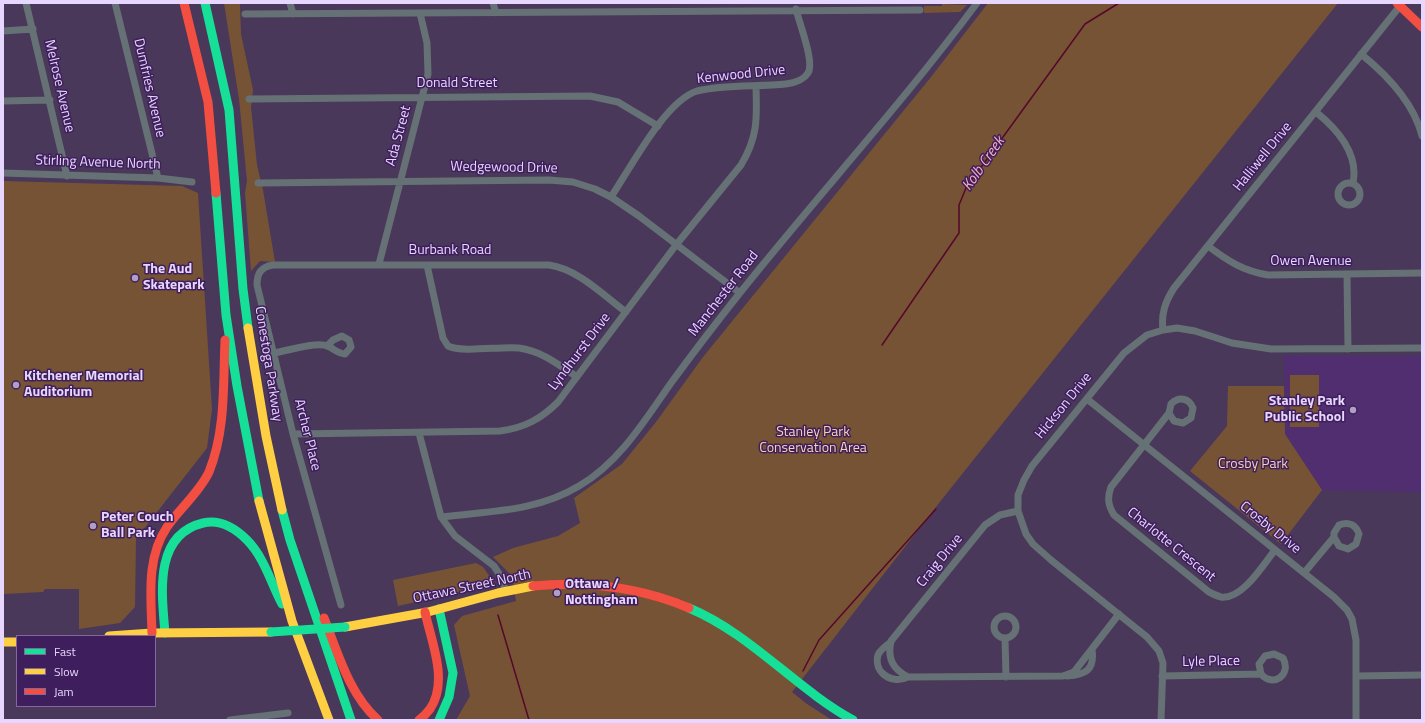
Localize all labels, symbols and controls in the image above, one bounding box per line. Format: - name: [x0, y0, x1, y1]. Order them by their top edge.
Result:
- street label: Dumfries Avenue: [129, 37, 169, 139]
- street label: Melrose Avenue: [40, 38, 78, 134]
- street label: Kenwood Drive: [696, 62, 786, 88]
- street label: Donald Street: [417, 76, 497, 92]
- street label: Ada Street: [383, 104, 415, 168]
- street label: Halliwell Drive: [1230, 119, 1296, 195]
- water label: Kolb Creek: [959, 134, 1009, 194]
- street label: Stirling Avenue North: [35, 152, 161, 174]
- street label: Wedgewood Drive: [450, 159, 558, 177]
- street label: Burbank Road: [409, 243, 491, 259]
- street label: Manchester Road: [685, 248, 763, 340]
- street label: Owen Avenue: [1270, 254, 1352, 270]
- place label: The Aud Skatepark: [143, 262, 204, 294]
- marker: The Aud Skatepark: [130, 273, 140, 283]
- street label: Conestoga Parkway: [251, 305, 285, 423]
- street label: Lyndhurst Drive: [545, 310, 615, 394]
- place label: Kitchener Memorial Auditorium: [24, 369, 143, 402]
- street label: Hickson Drive: [1032, 369, 1096, 443]
- marker: Kitchener Memorial Auditorium: [11, 380, 21, 390]
- place label: Stanley Park Public School: [1264, 394, 1345, 426]
- street label: Archer Place: [290, 397, 324, 473]
- marker: Stanley Park Public School: [1348, 405, 1358, 415]
- park label: Stanley Park Conservation Area: [759, 425, 867, 458]
- park label: Crosby Park: [1218, 457, 1288, 473]
- street label: Crosby Drive: [1236, 498, 1304, 558]
- street label: Charlotte Crescent: [1123, 504, 1219, 586]
- place label: Peter Couch Ball Park: [101, 510, 174, 542]
- marker: Peter Couch Ball Park: [88, 521, 98, 531]
- street label: Craig Drive: [914, 531, 966, 591]
- street label: Ottawa Street North: [412, 566, 532, 608]
- place label: Ottawa / Nottingham: [565, 577, 638, 610]
- marker: Ottawa / Nottingham: [552, 588, 562, 598]
- legend: [16, 635, 156, 707]
- text: Fast: [54, 642, 76, 661]
- street label: Lyle Place: [1182, 653, 1240, 671]
- text: Slow: [54, 662, 79, 681]
- text: Jam: [54, 682, 74, 701]

